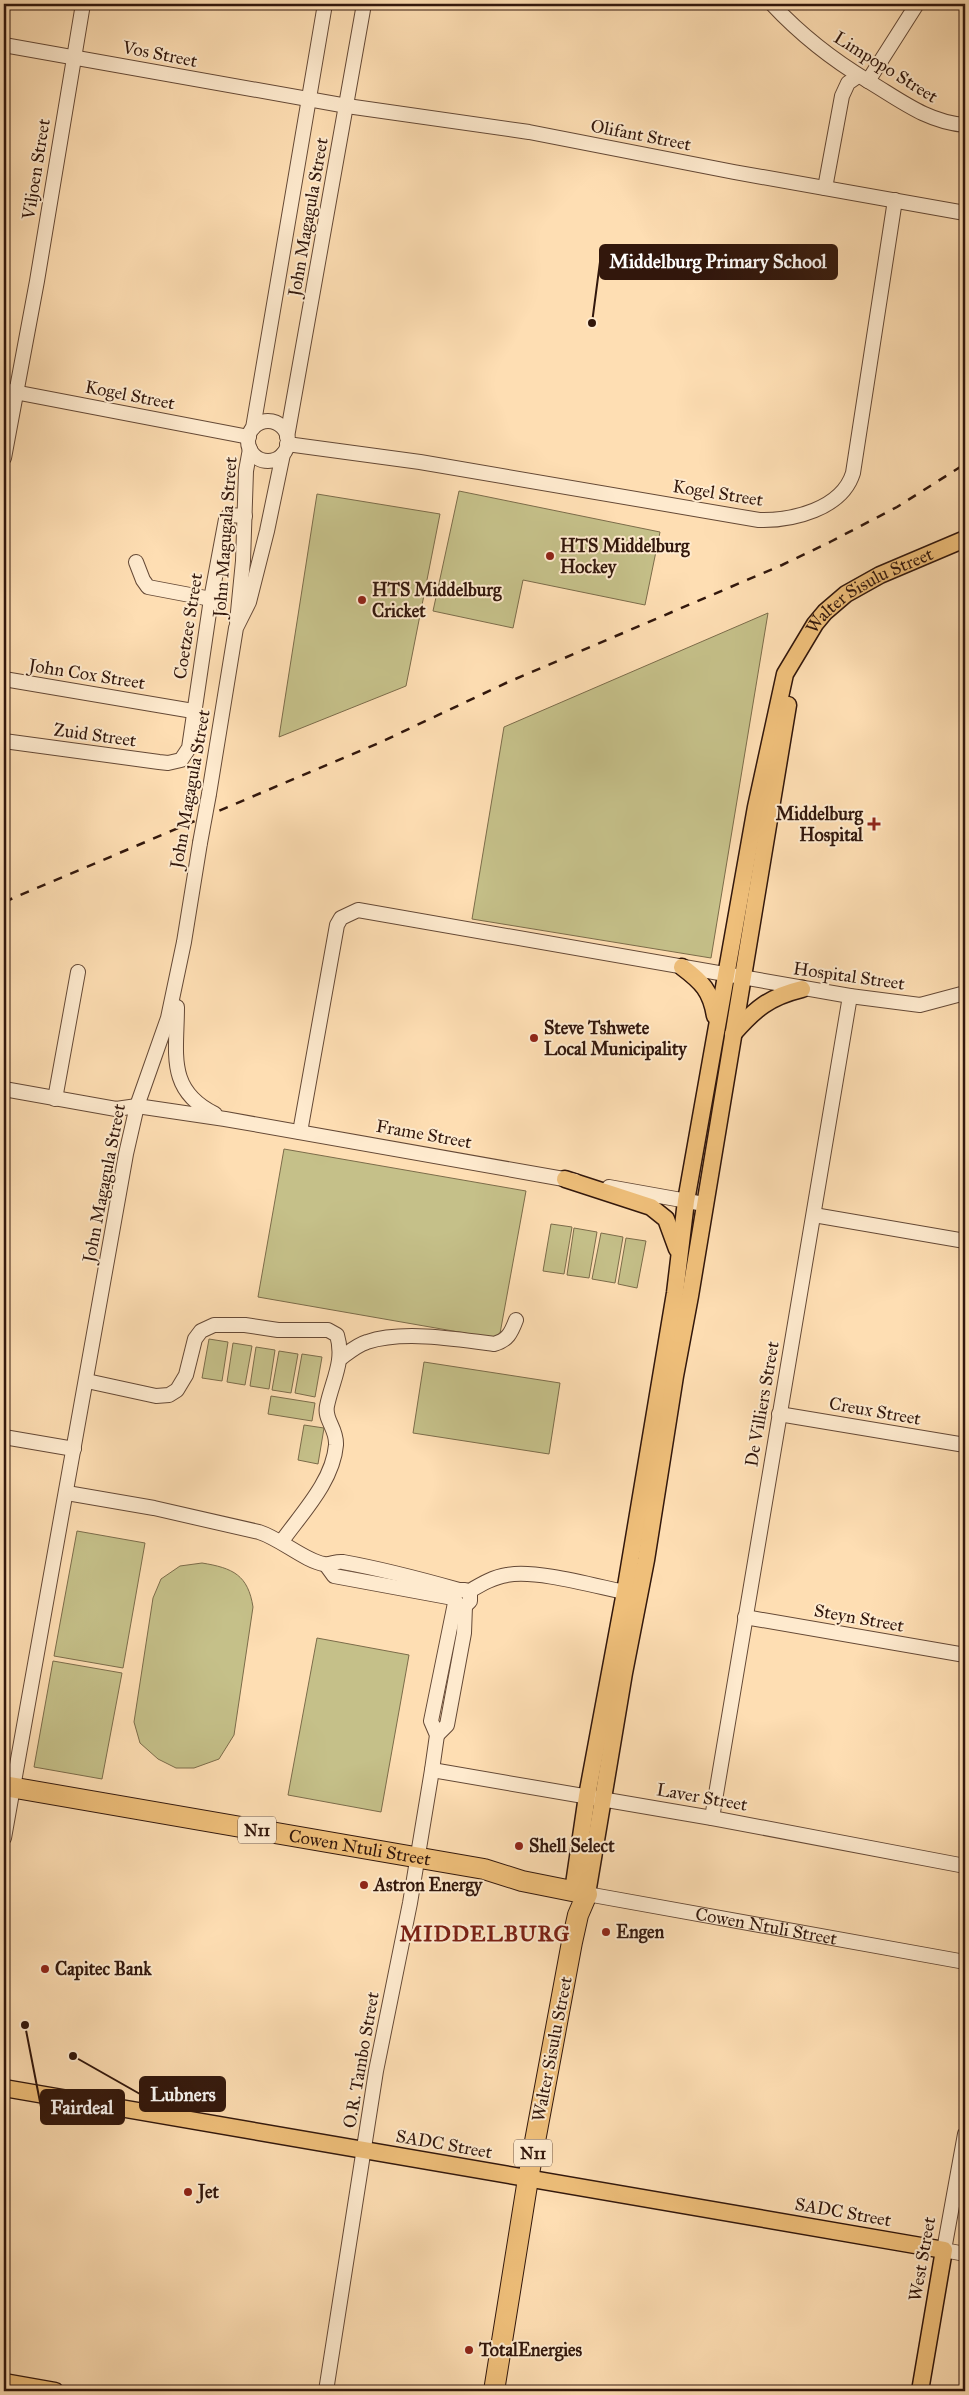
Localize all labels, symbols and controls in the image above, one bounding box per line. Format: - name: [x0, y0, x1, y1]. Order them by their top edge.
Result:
- street label: Limpopo Street: [830, 26, 943, 108]
- street label: Vos Street: [120, 36, 200, 72]
- street label: Olifant Street: [589, 114, 694, 156]
- street label: Viljoen Street: [17, 116, 55, 222]
- street label: John Magagula Street: [283, 135, 334, 300]
- callout: Middelburg Primary School: [600, 245, 837, 279]
- text: Middelburg Primary School: [609, 250, 828, 274]
- street label: Kogel Street: [83, 376, 177, 416]
- street label: John Magugala Street: [208, 455, 243, 620]
- street label: Kogel Street: [671, 475, 765, 512]
- place label: HTS Middelburg Hockey: [560, 535, 690, 579]
- street label: Walter Sisulu Street: [801, 543, 937, 637]
- marker: HTS Middelburg Hockey: [544, 550, 556, 562]
- street label: Coetzee Street: [169, 571, 207, 681]
- place label: HTS Middelburg Cricket: [372, 579, 502, 622]
- marker: HTS Middelburg Cricket: [356, 594, 368, 606]
- street label: John Cox Street: [25, 654, 147, 695]
- street label: John Magagula Street: [165, 707, 216, 872]
- street label: Zuid Street: [52, 718, 138, 752]
- place label: Middelburg Hospital: [776, 803, 864, 847]
- marker: Middelburg Hospital: [867, 817, 881, 831]
- street label: Hospital Street: [792, 957, 907, 995]
- place label: Steve Tshwete Local Municipality: [544, 1017, 688, 1061]
- marker: Steve Tshwete Local Municipality: [528, 1032, 540, 1044]
- street label: John Magagula Street: [77, 1101, 131, 1266]
- street label: Frame Street: [374, 1115, 474, 1153]
- street label: De Villiers Street: [740, 1339, 784, 1468]
- street label: Creux Street: [827, 1392, 923, 1430]
- street label: Steyn Street: [812, 1599, 906, 1637]
- street label: Laver Street: [655, 1778, 750, 1816]
- road number: N11: [238, 1816, 276, 1844]
- street label: Cowen Ntuli Street: [287, 1824, 433, 1871]
- place label: Shell Select: [529, 1835, 615, 1857]
- marker: Shell Select: [513, 1840, 525, 1852]
- place label: Astron Energy: [373, 1874, 484, 1897]
- marker: Astron Energy: [358, 1879, 370, 1891]
- street label: Cowen Ntuli Street: [694, 1903, 839, 1950]
- district label: MIDDELBURG: [399, 1920, 571, 1947]
- place label: Engen: [616, 1921, 665, 1944]
- marker: Engen: [600, 1926, 612, 1938]
- place label: Capitec Bank: [55, 1958, 152, 1981]
- marker: Capitec Bank: [39, 1963, 51, 1975]
- street label: Walter Sisulu Street: [527, 1974, 577, 2124]
- street label: O.R. Tambo Street: [338, 1989, 384, 2130]
- callout: Lubners: [140, 2077, 225, 2111]
- text: Lubners: [150, 2083, 216, 2106]
- callout: Fairdeal: [41, 2090, 124, 2124]
- text: Fairdeal: [51, 2096, 114, 2119]
- street label: SADC Street: [394, 2125, 495, 2163]
- road number: N11: [514, 2140, 552, 2166]
- place label: Jet: [196, 2181, 219, 2204]
- marker: Jet: [182, 2186, 194, 2198]
- street label: SADC Street: [793, 2193, 894, 2231]
- street label: West Street: [904, 2214, 940, 2303]
- place label: TotalEnergies: [478, 2339, 583, 2362]
- marker: TotalEnergies: [463, 2344, 475, 2356]

